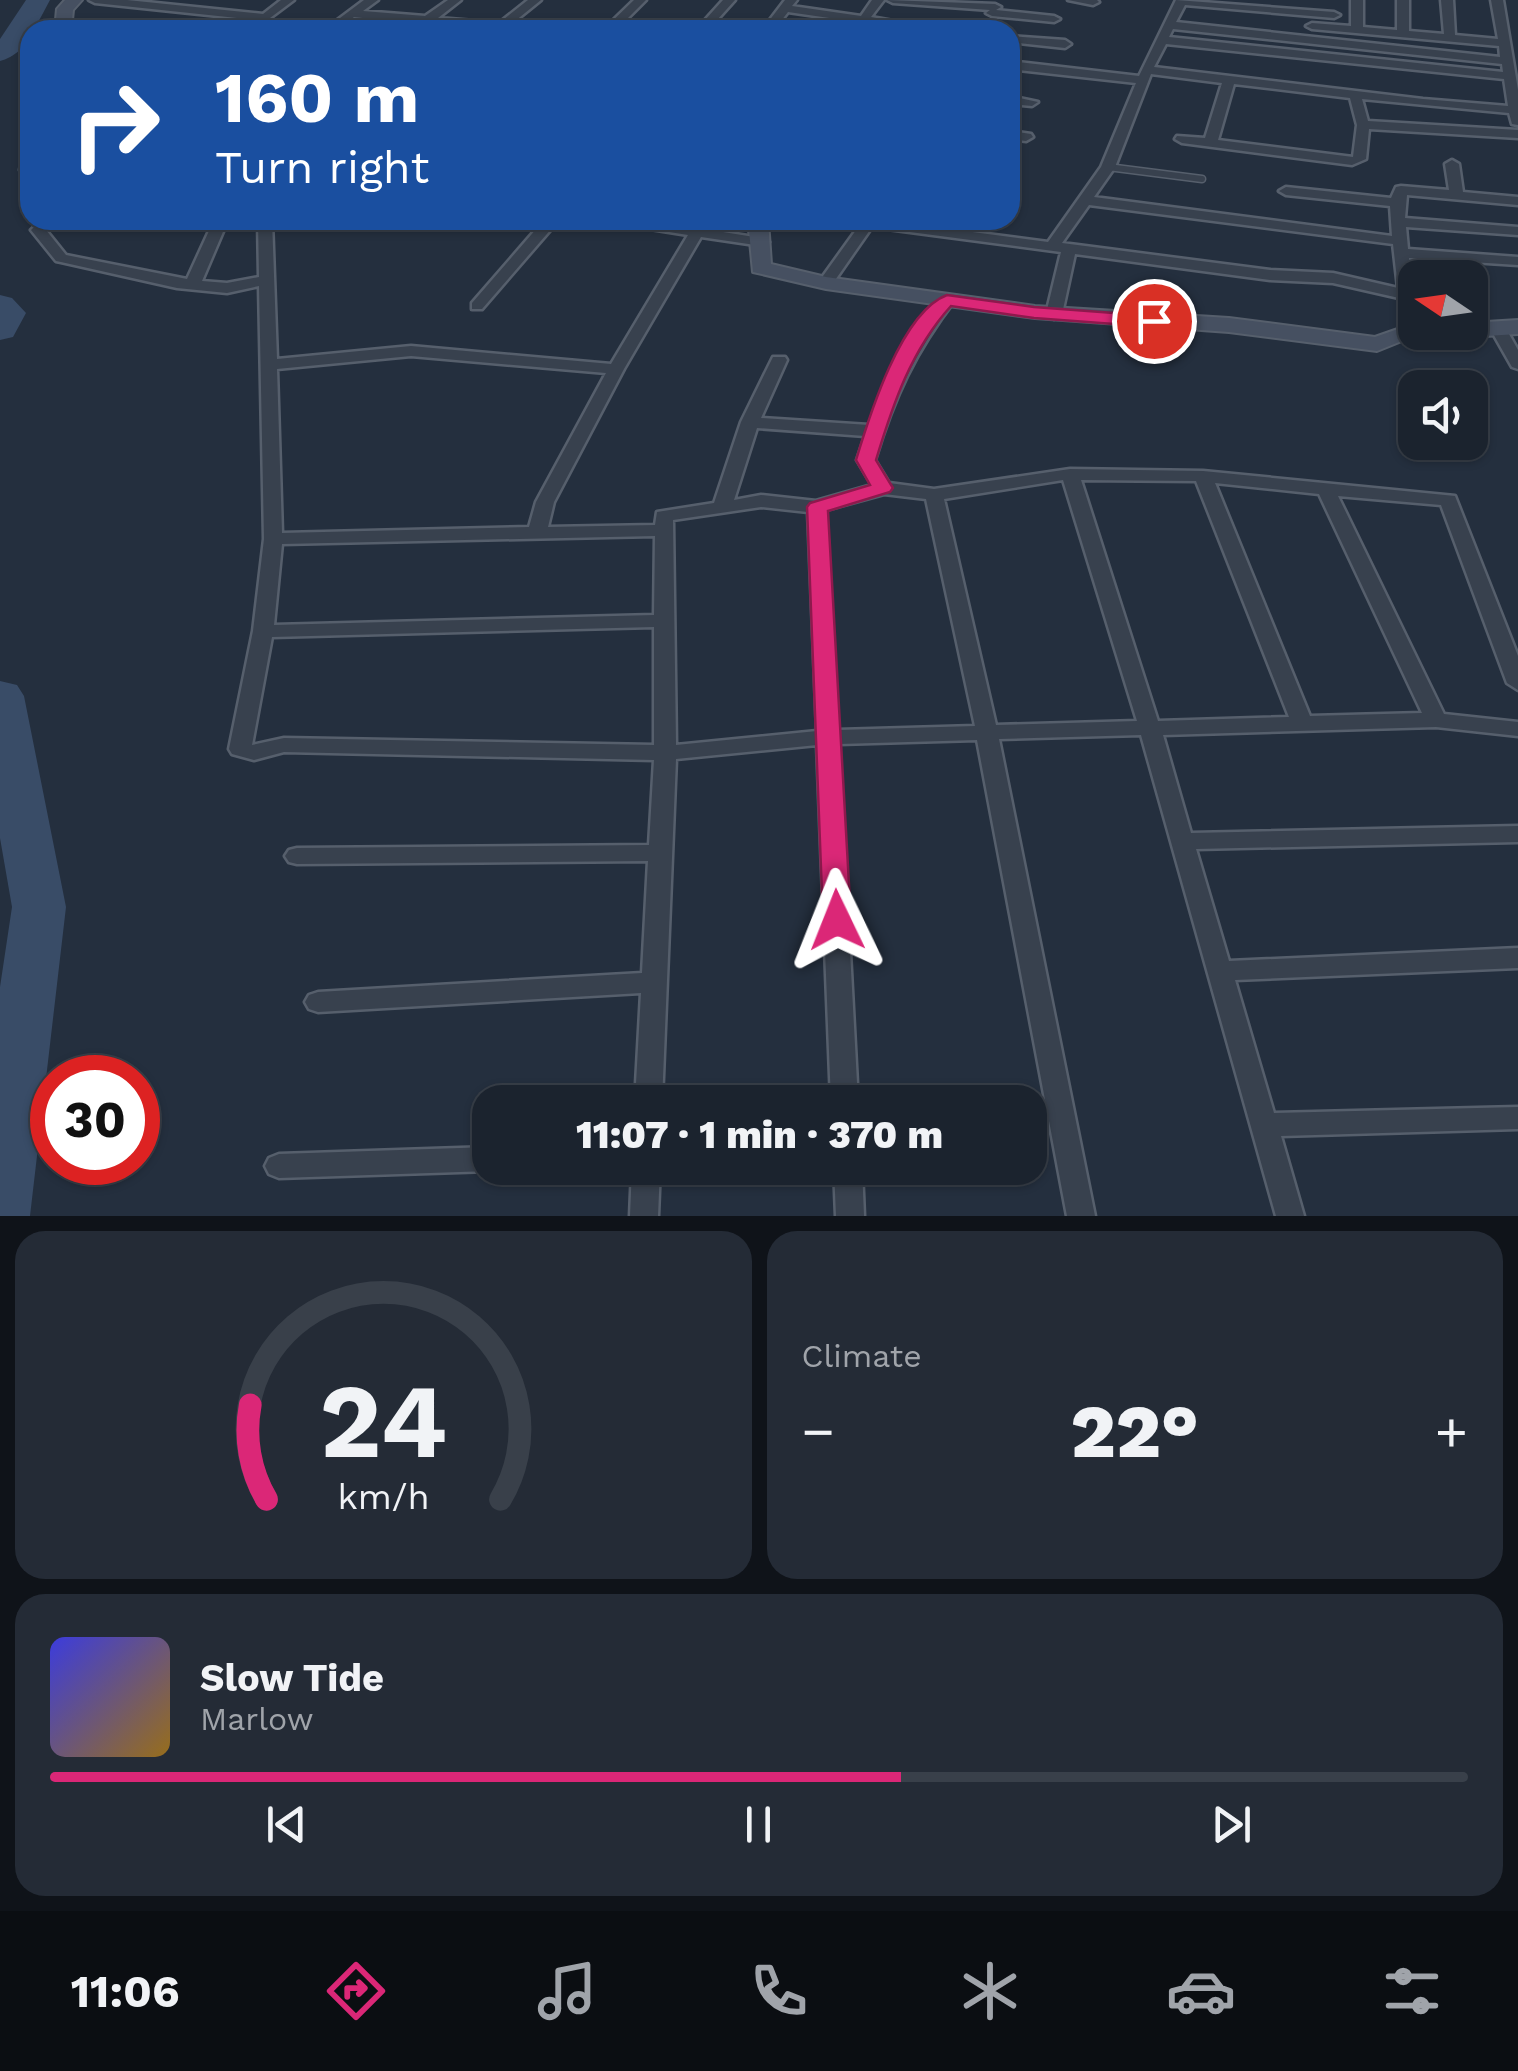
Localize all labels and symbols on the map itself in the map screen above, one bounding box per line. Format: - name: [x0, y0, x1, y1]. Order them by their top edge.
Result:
- north arrow: [1398, 260, 1488, 350]
- pin: [1112, 279, 1197, 364]
- position arrow: [785, 868, 889, 972]
- speed limit sign: 30: [30, 1055, 160, 1185]

